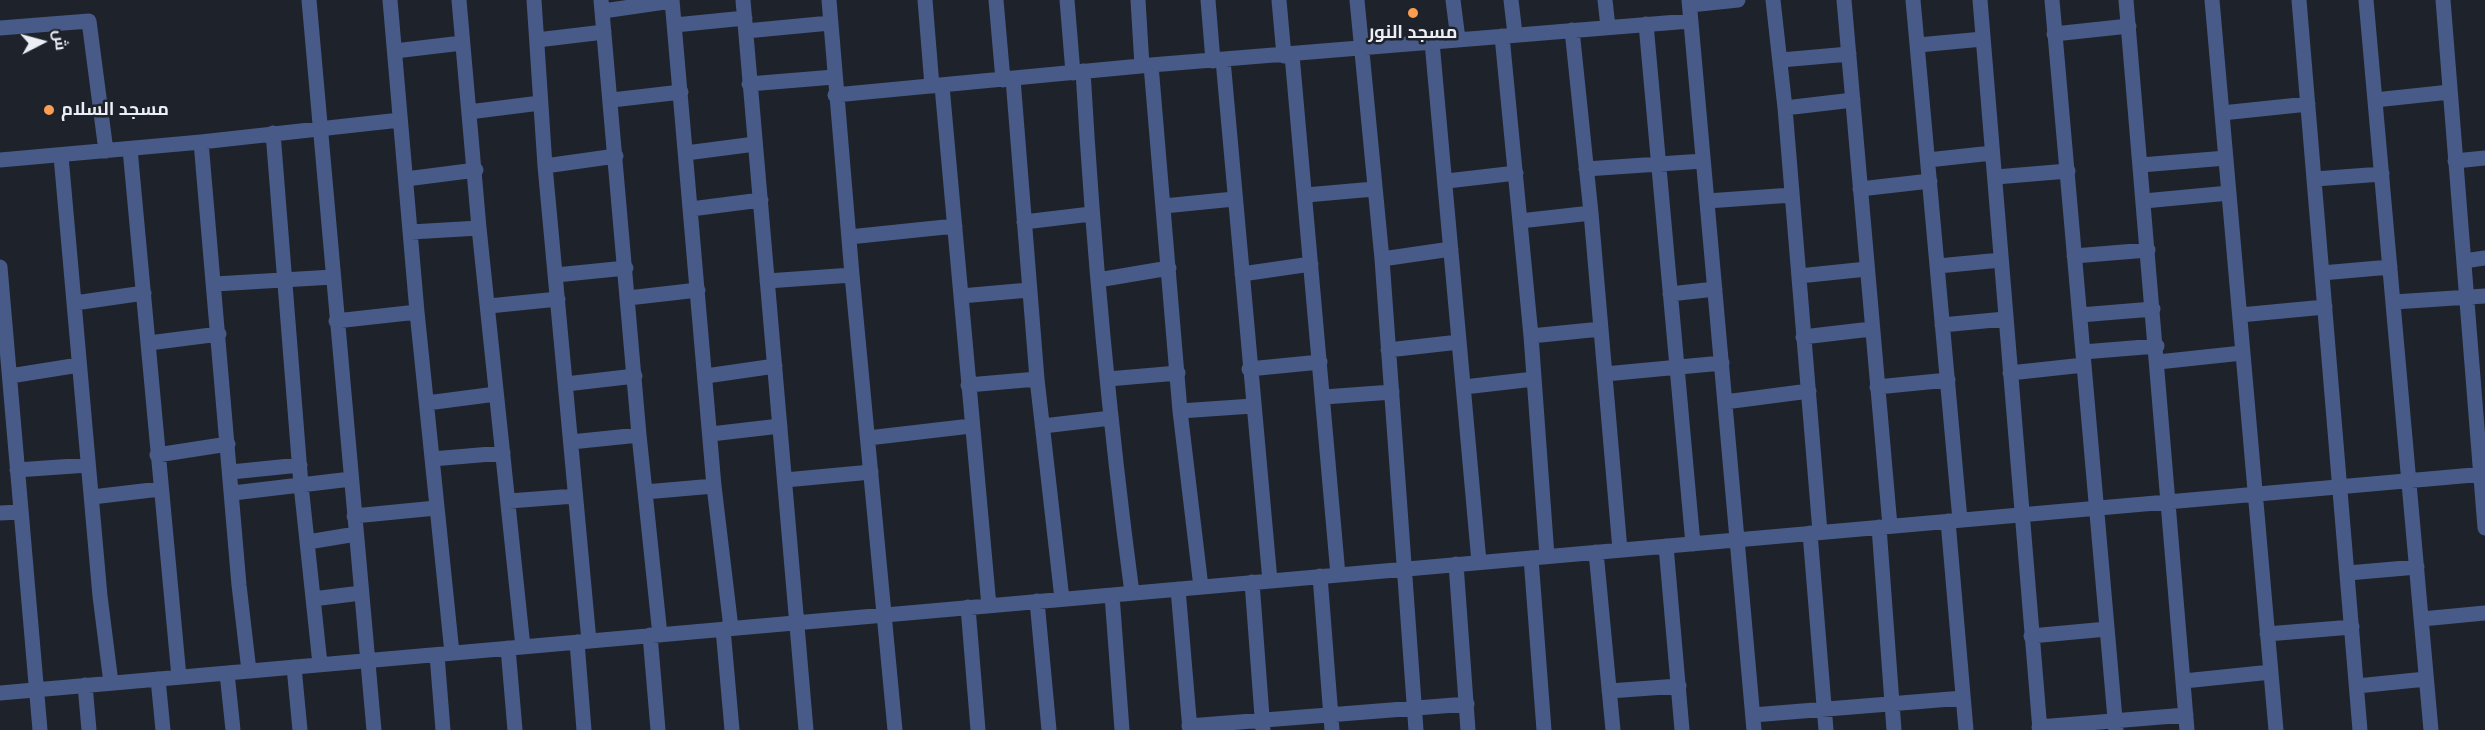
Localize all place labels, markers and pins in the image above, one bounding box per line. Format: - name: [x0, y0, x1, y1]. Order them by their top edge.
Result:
- marker: مسجد النور: [1406, 6, 1420, 20]
- place label: مسجد النور: [1368, 22, 1458, 44]
- place label: مسجد السلام: [61, 99, 169, 121]
- marker: مسجد السلام: [42, 103, 56, 117]

